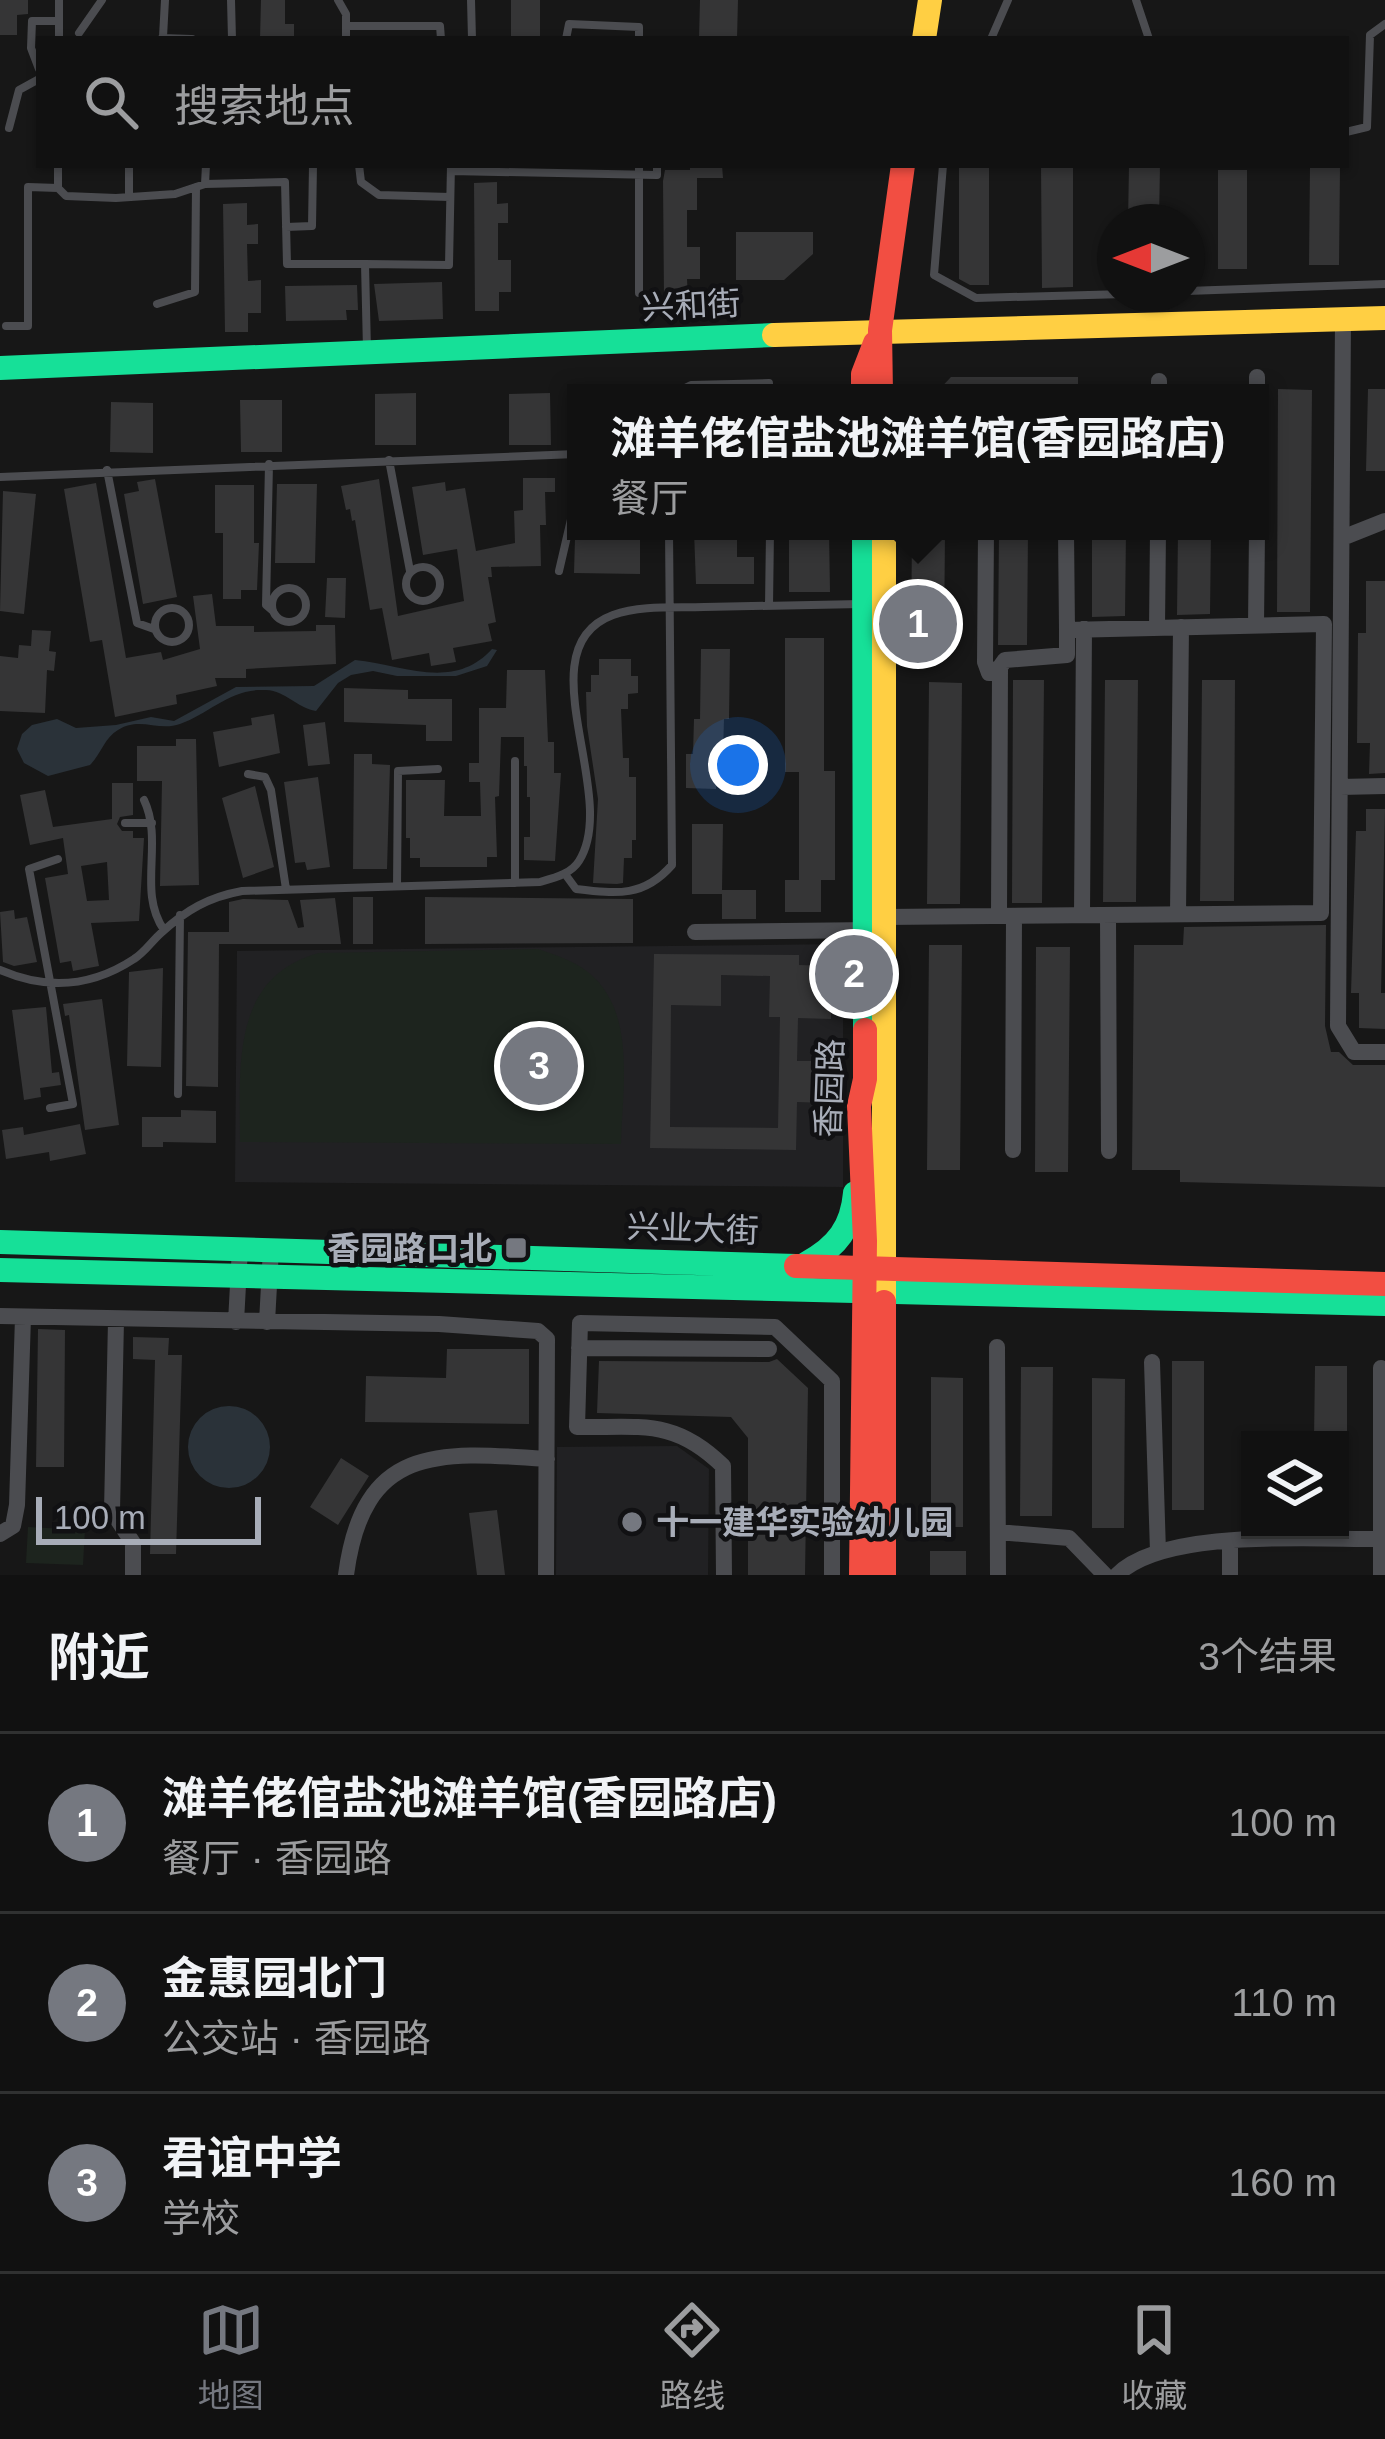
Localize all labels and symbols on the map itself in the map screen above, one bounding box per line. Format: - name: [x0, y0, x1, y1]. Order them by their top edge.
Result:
- north arrow: [1097, 204, 1205, 312]
- street label: 兴和街: [641, 284, 741, 327]
- pin: 1: [879, 579, 957, 669]
- your location: [708, 735, 768, 795]
- pin: 2: [815, 929, 893, 1019]
- pin: 3: [500, 1021, 578, 1111]
- street label: 香园路: [809, 1038, 850, 1138]
- street label: 兴业大街: [626, 1208, 760, 1249]
- place label: 香园路口北: [327, 1230, 492, 1267]
- marker: 香园路口北: [503, 1235, 529, 1261]
- scale bar: [36, 1491, 261, 1544]
- place label: 十一建华实验幼儿园: [656, 1504, 953, 1541]
- marker: 十一建华实验幼儿园: [619, 1509, 645, 1535]

